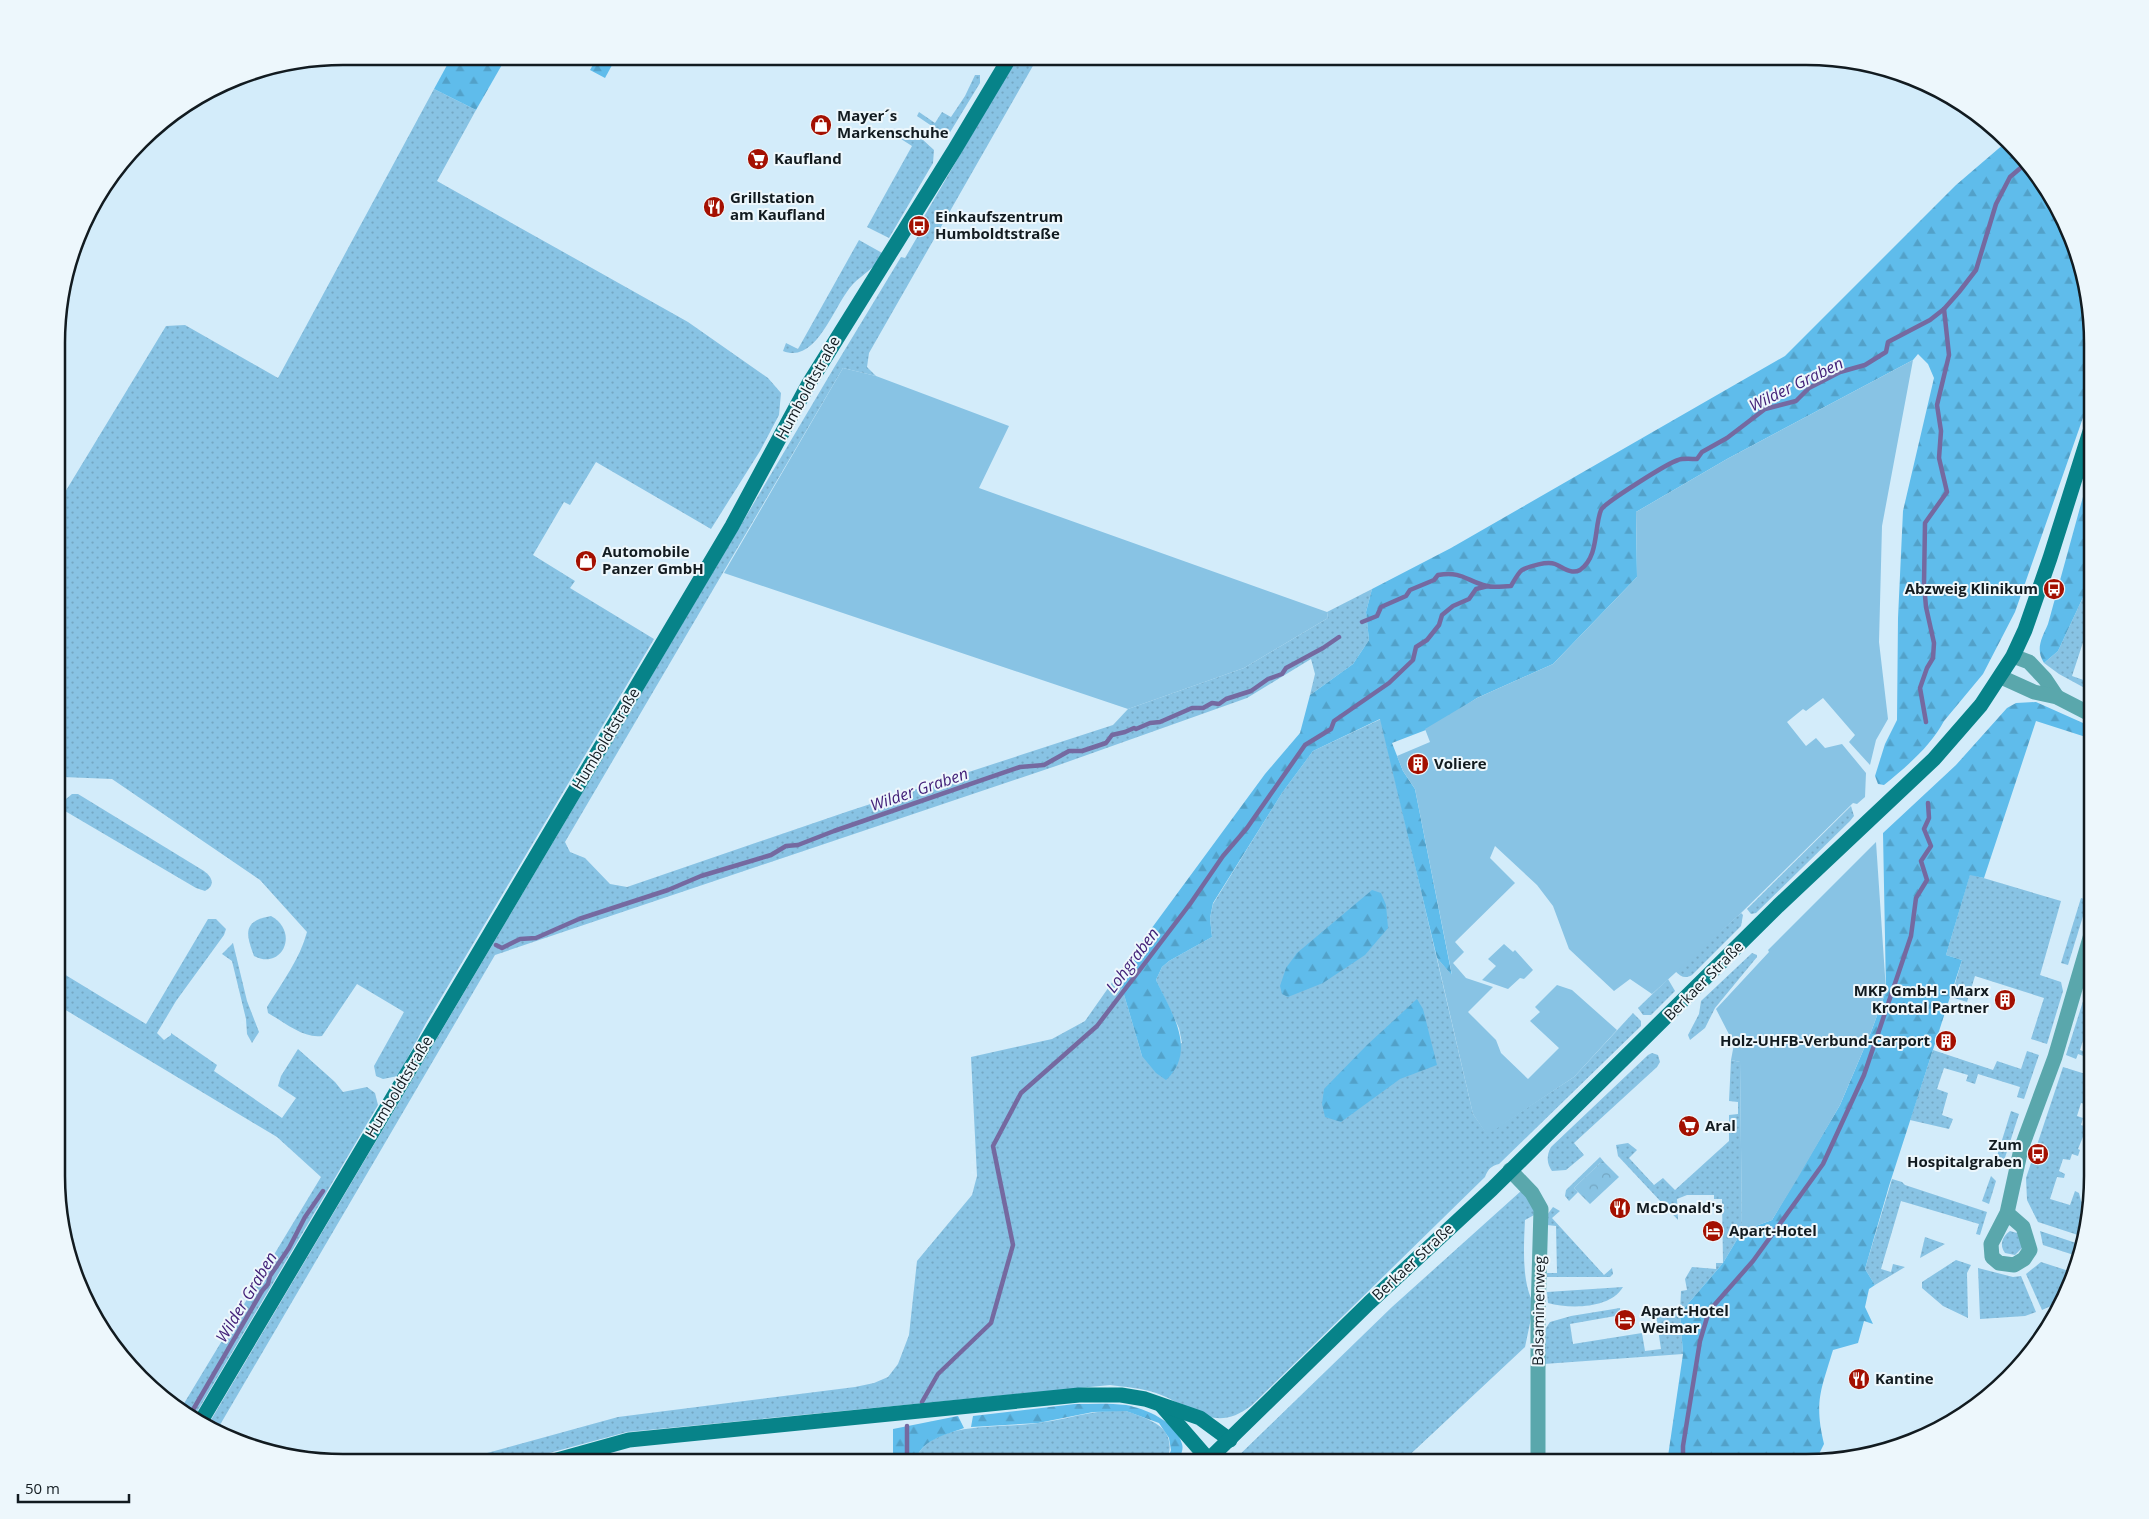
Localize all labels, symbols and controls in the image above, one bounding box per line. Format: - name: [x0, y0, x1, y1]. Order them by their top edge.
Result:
- place label: Mayer´s Markenschuhe: [837, 105, 949, 142]
- shop icon: Mayer´s Markenschuhe: [809, 113, 833, 137]
- supermarket icon: Kaufland: [746, 147, 770, 171]
- place label: Kaufland: [774, 148, 842, 168]
- place label: Grillstation am Kaufland: [730, 187, 825, 224]
- restaurant icon: Grillstation am Kaufland: [702, 195, 726, 219]
- place label: Einkaufszentrum Humboldtstraße: [935, 206, 1063, 243]
- bus stop icon: Einkaufszentrum Humboldtstraße: [907, 214, 931, 238]
- street label: Humboldtstraße: [770, 332, 844, 443]
- water label: Wilder Graben: [1745, 352, 1847, 416]
- place label: Automobile Panzer GmbH: [602, 541, 704, 578]
- shop icon: Automobile Panzer GmbH: [574, 549, 598, 573]
- bus stop icon: Abzweig Klinikum: [2042, 577, 2066, 601]
- place label: Abzweig Klinikum: [1905, 578, 2038, 598]
- street label: Humboldtstraße: [567, 684, 643, 793]
- building icon: Voliere: [1406, 752, 1430, 776]
- place label: Voliere: [1434, 753, 1487, 773]
- water label: Wilder Graben: [867, 762, 971, 816]
- water label: Lohgraben: [1100, 923, 1164, 997]
- street label: Berkaer Straße: [1659, 936, 1747, 1024]
- place label: MKP GmbH - Marx Krontal Partner: [1854, 980, 1989, 1017]
- building icon: MKP GmbH - Marx Krontal Partner: [1993, 988, 2017, 1012]
- building icon: Holz-UHFB-Verbund-Carport: [1934, 1029, 1958, 1053]
- place label: Holz-UHFB-Verbund-Carport: [1720, 1030, 1930, 1050]
- street label: Humboldtstraße: [360, 1032, 436, 1141]
- supermarket icon: Aral: [1677, 1114, 1701, 1138]
- place label: Aral: [1705, 1115, 1736, 1135]
- place label: Zum Hospitalgraben: [1907, 1134, 2022, 1171]
- bus stop icon: Zum Hospitalgraben: [2026, 1142, 2050, 1166]
- restaurant icon: McDonald's: [1608, 1196, 1632, 1220]
- place label: McDonald's: [1636, 1197, 1723, 1217]
- street label: Berkaer Straße: [1367, 1218, 1457, 1304]
- hotel icon: Apart-Hotel: [1701, 1219, 1725, 1243]
- place label: Apart-Hotel: [1729, 1220, 1817, 1240]
- water label: Wilder Graben: [210, 1248, 282, 1346]
- street label: Balsaminenweg: [1527, 1256, 1549, 1366]
- place label: Apart-Hotel Weimar: [1641, 1300, 1729, 1337]
- hotel icon: Apart-Hotel Weimar: [1613, 1308, 1637, 1332]
- restaurant icon: Kantine: [1847, 1367, 1871, 1391]
- place label: Kantine: [1875, 1368, 1934, 1388]
- scale bar: [18, 1472, 129, 1504]
- text: 50 m: [25, 1478, 60, 1498]

